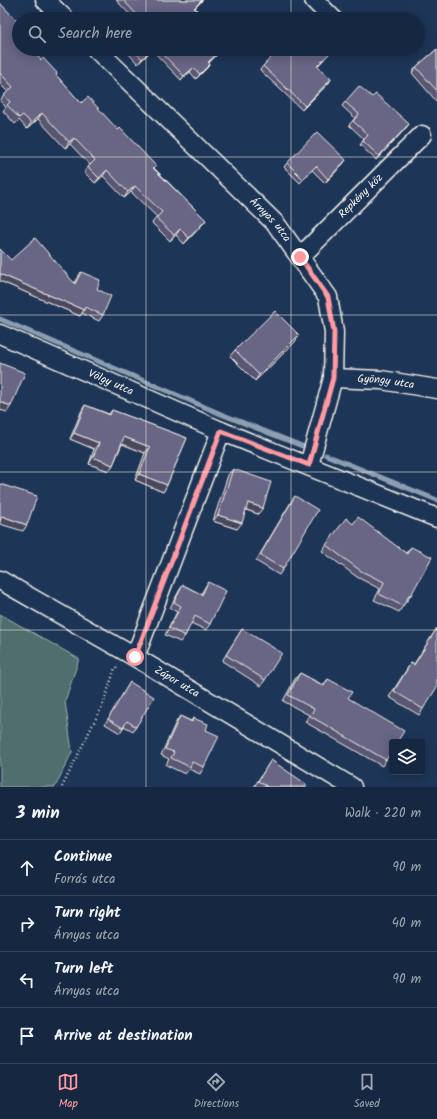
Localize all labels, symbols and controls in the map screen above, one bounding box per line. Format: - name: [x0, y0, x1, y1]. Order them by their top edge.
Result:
- search box: [12, 12, 425, 56]
- text: Search here: [58, 22, 132, 46]
- icon: search: [26, 23, 48, 45]
- street label: Repkény köz: [334, 170, 387, 223]
- street label: Árnyas utca: [245, 193, 295, 246]
- route end: [291, 248, 309, 266]
- street label: Völgy utca: [85, 365, 136, 401]
- street label: Gyöngy utca: [357, 370, 416, 394]
- route start: [126, 648, 144, 666]
- street label: Zápor utca: [151, 661, 203, 703]
- map controls: [389, 739, 425, 775]
- button: layers: [389, 739, 425, 775]
- text: 3 min: [16, 800, 60, 827]
- text: Walk · 220 m: [345, 803, 421, 824]
- text: Continue: [54, 845, 112, 869]
- icon: ahead: [16, 857, 38, 879]
- text: 90 m: [393, 857, 421, 878]
- text: Forrás utca: [54, 869, 115, 890]
- text: Turn right: [54, 901, 121, 925]
- icon: right: [16, 913, 38, 935]
- text: 40 m: [392, 913, 421, 934]
- text: Árnyas utca: [54, 925, 119, 946]
- text: Turn left: [54, 957, 114, 981]
- icon: left: [16, 969, 38, 991]
- text: 90 m: [393, 969, 421, 990]
- text: Árnyas utca: [54, 981, 119, 1002]
- text: Arrive at destination: [54, 1024, 193, 1048]
- icon: arrive: [16, 1025, 38, 1047]
- tab: Map: [57, 1071, 79, 1113]
- tab: Directions: [194, 1071, 239, 1113]
- tab: Saved: [354, 1071, 380, 1113]

